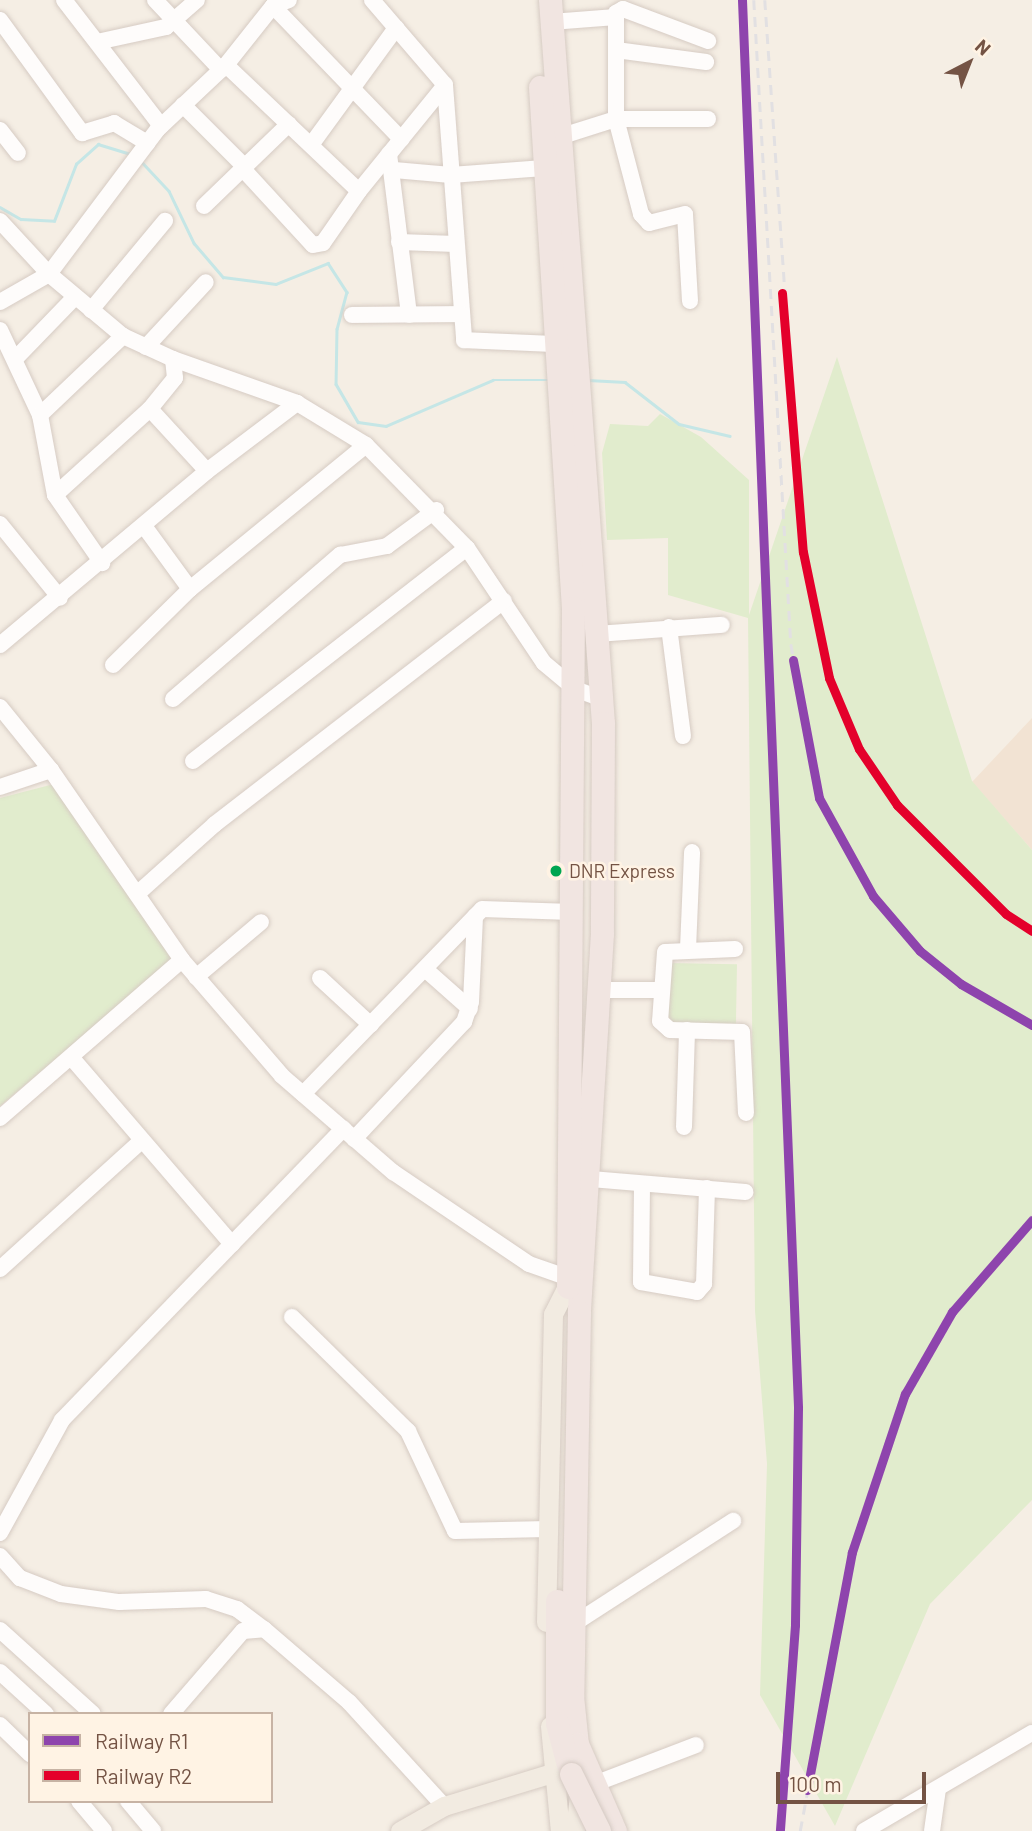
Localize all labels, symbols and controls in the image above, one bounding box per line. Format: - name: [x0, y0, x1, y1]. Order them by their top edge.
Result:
- north arrow: [934, 28, 1004, 98]
- text: N: [971, 34, 996, 60]
- place label: DNR Express: [569, 860, 675, 882]
- marker: DNR Express: [549, 864, 563, 878]
- legend: [28, 1712, 273, 1803]
- text: Railway R1: [95, 1728, 188, 1753]
- scale bar: [780, 1758, 930, 1802]
- text: Railway R2: [95, 1763, 192, 1788]
- text: 100 m: [789, 1771, 842, 1796]

